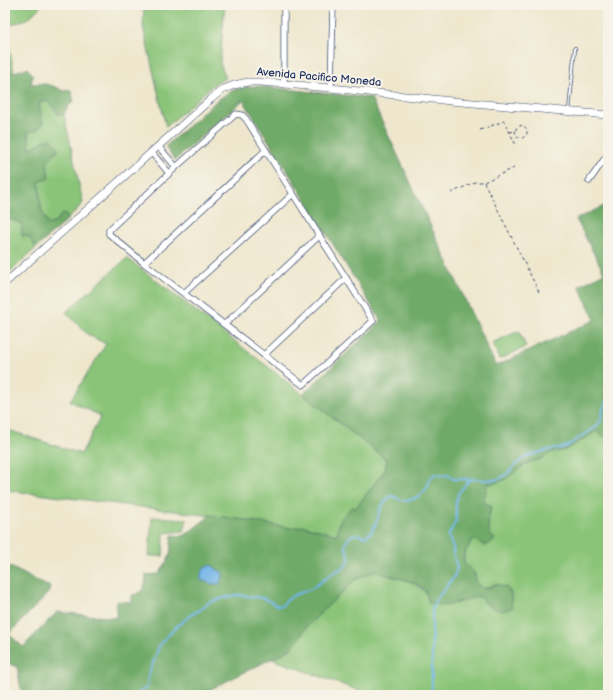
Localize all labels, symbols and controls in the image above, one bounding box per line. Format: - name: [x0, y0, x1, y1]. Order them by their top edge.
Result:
- street label: Avenida Pacifico Moneda: [256, 65, 382, 89]

